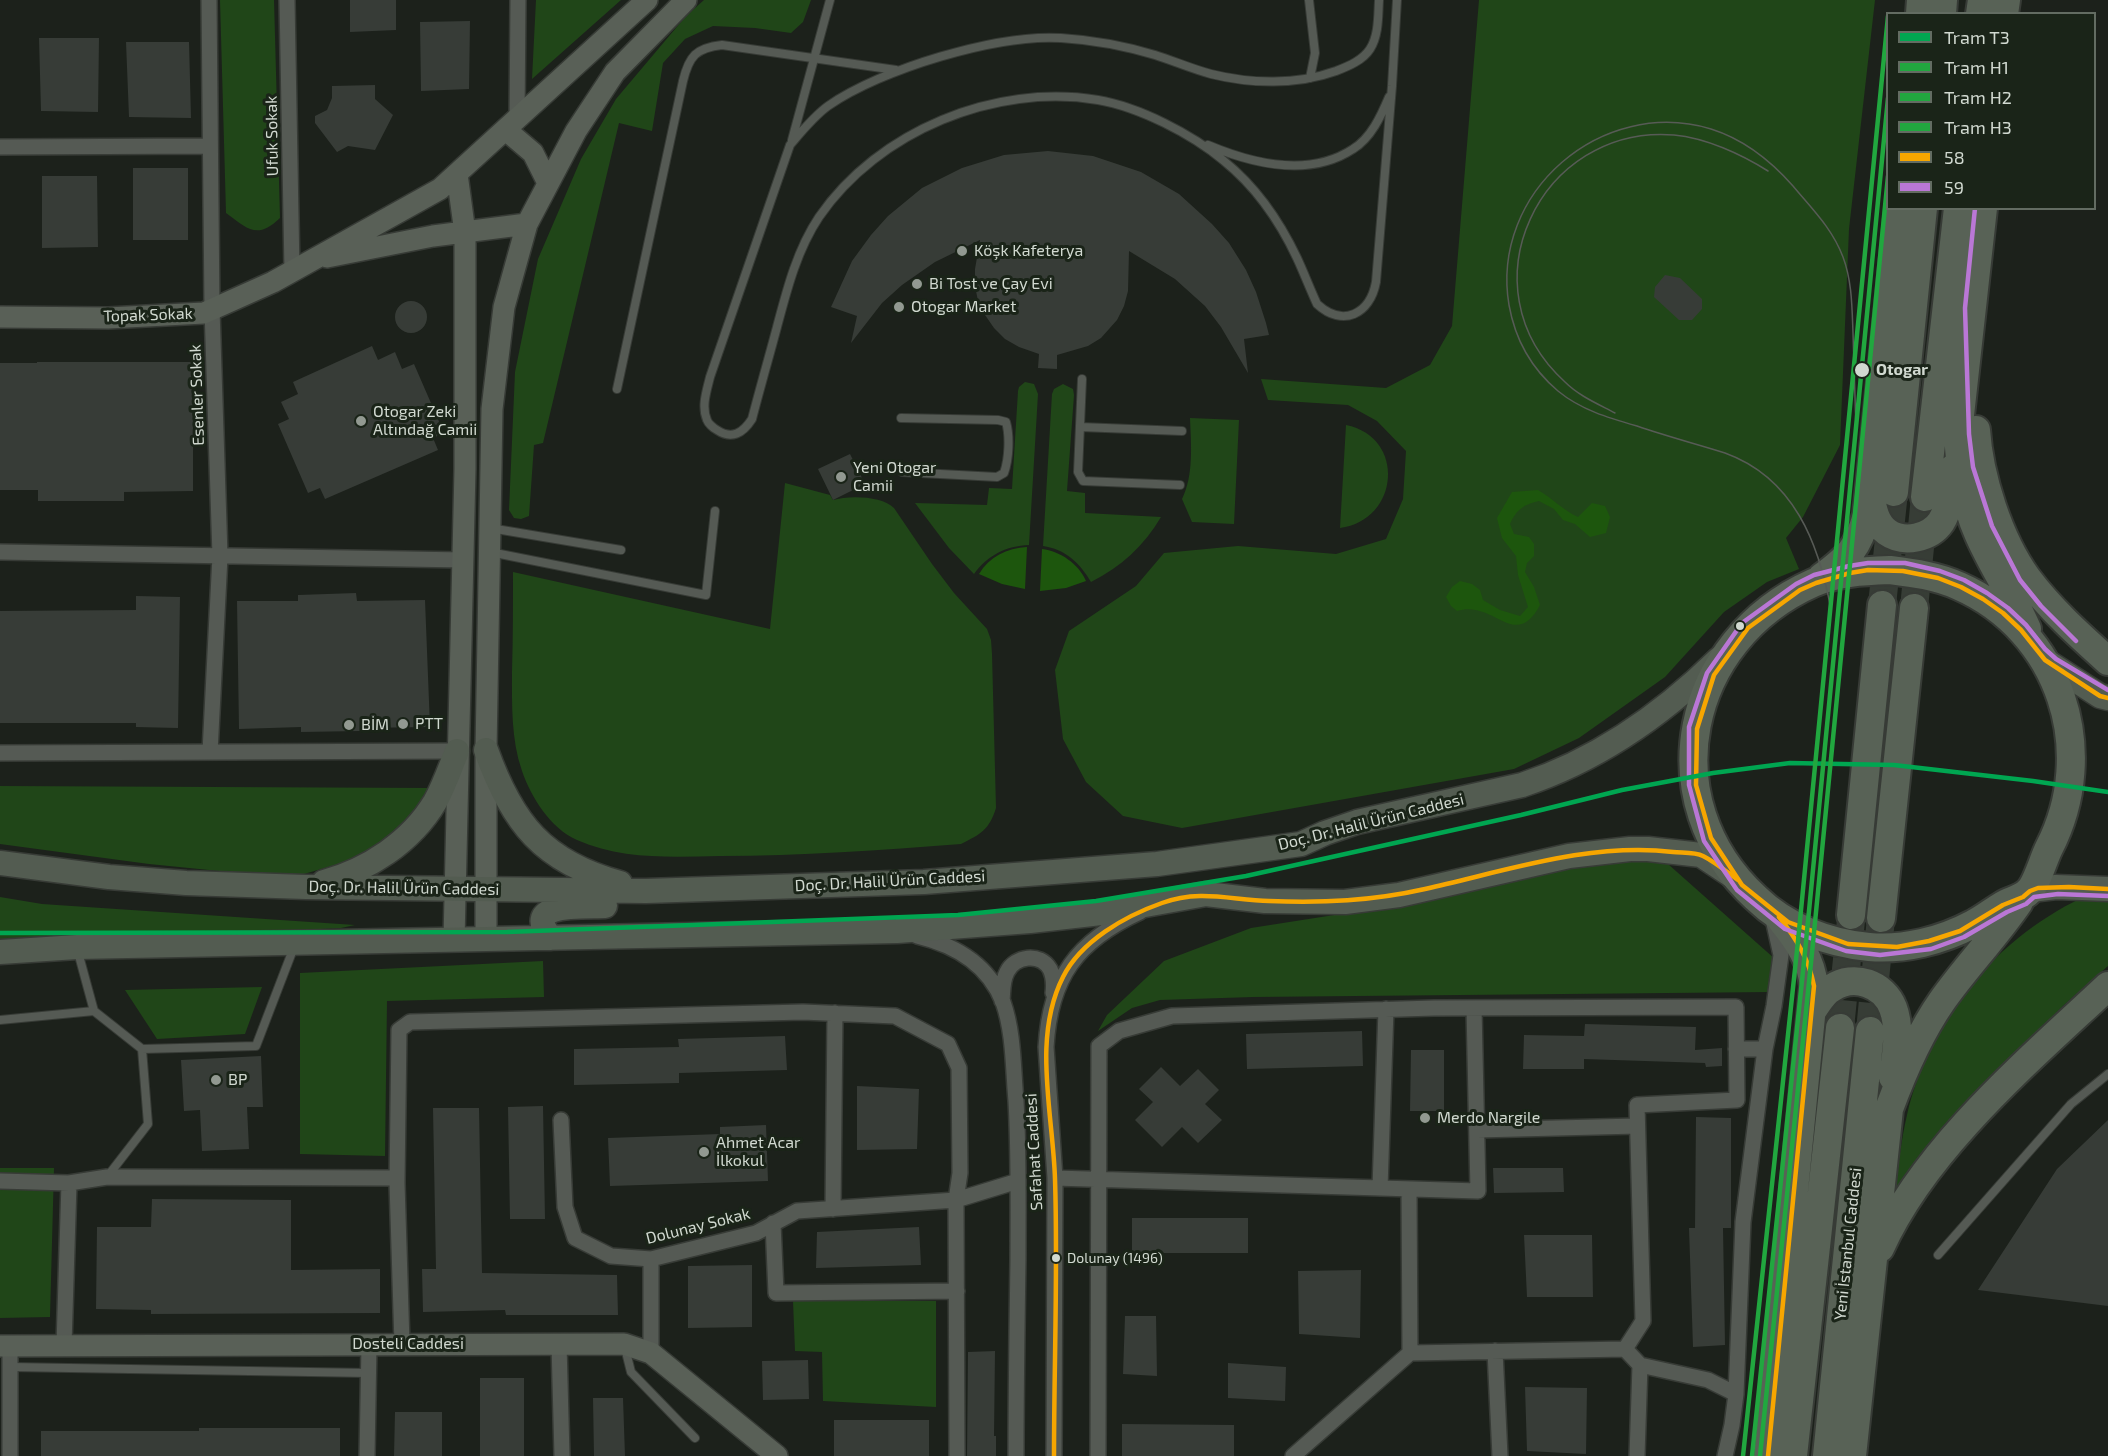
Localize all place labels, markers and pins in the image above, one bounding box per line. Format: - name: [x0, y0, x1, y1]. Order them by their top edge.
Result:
- place label: Köşk Kafeterya: [974, 241, 1083, 261]
- marker: Köşk Kafeterya: [955, 244, 969, 258]
- place label: Bi Tost ve Çay Evi: [929, 274, 1053, 294]
- marker: Bi Tost ve Çay Evi: [910, 277, 924, 291]
- place label: Otogar Market: [911, 297, 1016, 317]
- marker: Otogar Market: [892, 300, 906, 314]
- place label: Otogar: [1876, 360, 1928, 380]
- marker: Otogar: [1853, 361, 1871, 379]
- place label: Otogar Zeki Altındağ Camii: [373, 402, 477, 440]
- marker: Otogar Zeki Altındağ Camii: [354, 414, 368, 428]
- place label: Yeni Otogar Camii: [853, 458, 936, 496]
- marker: Yeni Otogar Camii: [834, 470, 848, 484]
- unlabelled marker: [1734, 620, 1746, 632]
- place label: PTT: [415, 714, 443, 734]
- place label: BİM: [361, 715, 389, 735]
- marker: PTT: [396, 717, 410, 731]
- marker: BİM: [342, 718, 356, 732]
- place label: BP: [228, 1070, 247, 1090]
- marker: BP: [209, 1073, 223, 1087]
- place label: Merdo Nargile: [1437, 1108, 1540, 1128]
- marker: Merdo Nargile: [1418, 1111, 1432, 1125]
- place label: Ahmet Acar İlkokul: [716, 1133, 800, 1171]
- marker: Ahmet Acar İlkokul: [697, 1145, 711, 1159]
- place label: Dolunay (1496): [1067, 1250, 1163, 1266]
- marker: Dolunay (1496): [1050, 1252, 1062, 1264]

